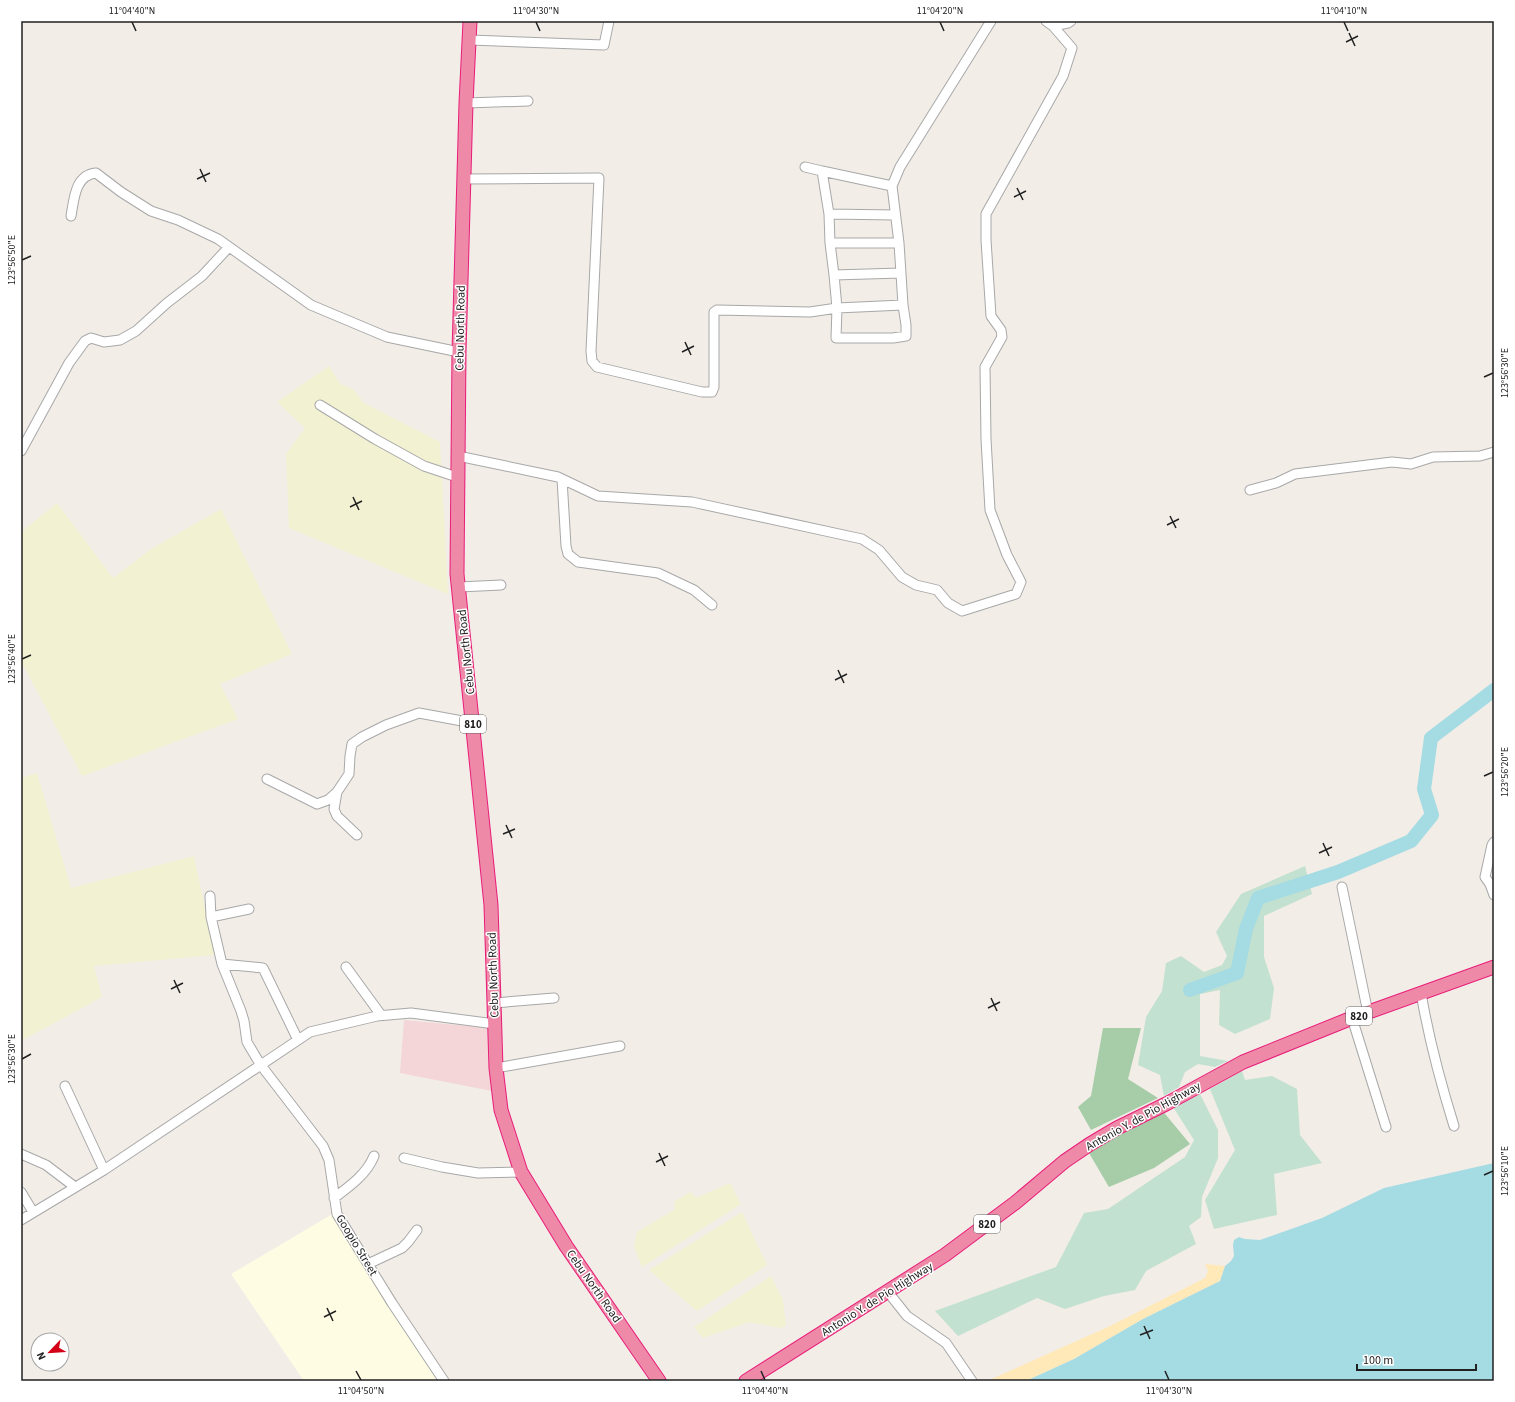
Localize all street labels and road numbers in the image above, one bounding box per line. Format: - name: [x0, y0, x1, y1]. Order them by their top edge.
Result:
- street label: Cebu North Road: [451, 285, 470, 371]
- street label: Cebu North Road: [454, 609, 479, 695]
- road number: 810: [460, 715, 486, 733]
- street label: Cebu North Road: [484, 932, 503, 1018]
- road number: 820: [1346, 1007, 1372, 1025]
- street label: Antonio Y. de Pio Highway: [1083, 1078, 1204, 1155]
- street label: Goopio Street: [332, 1211, 382, 1279]
- road number: 820: [974, 1215, 1000, 1233]
- street label: Cebu North Road: [562, 1246, 625, 1326]
- street label: Antonio Y. de Pio Highway: [818, 1258, 937, 1341]

